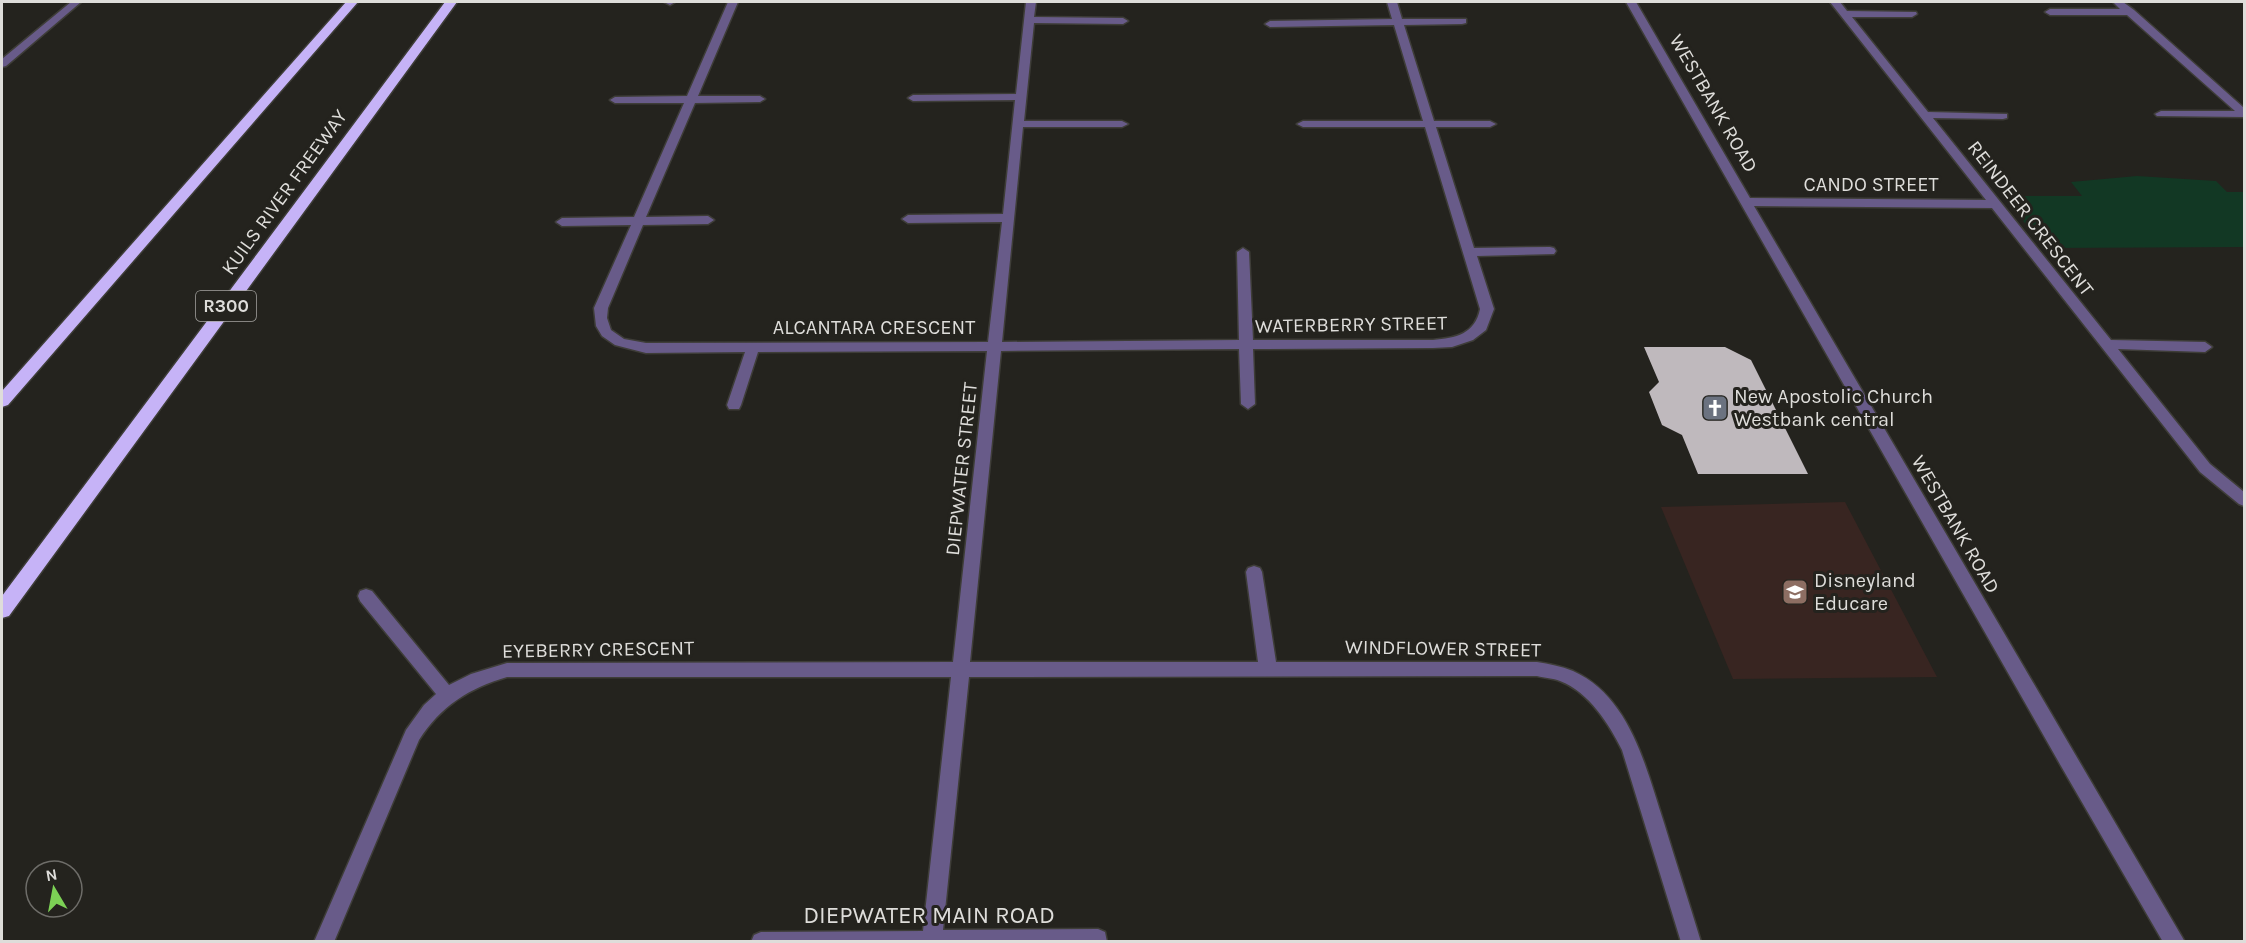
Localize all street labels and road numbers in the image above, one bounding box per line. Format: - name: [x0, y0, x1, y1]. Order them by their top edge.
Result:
- street label: WESTBANK ROAD: [1665, 30, 1762, 176]
- street label: KUILS RIVER FREEWAY: [217, 105, 352, 279]
- street label: REINDEER CRESCENT: [1963, 136, 2098, 300]
- street label: CANDO STREET: [1803, 173, 1939, 196]
- road number: R300: [196, 291, 256, 321]
- street label: WATERBERRY STREET: [1255, 311, 1447, 338]
- street label: ALCANTARA CRESCENT: [773, 316, 975, 339]
- street label: DIEPWATER STREET: [941, 381, 982, 557]
- street label: WESTBANK ROAD: [1907, 451, 2004, 597]
- street label: WINDFLOWER STREET: [1345, 635, 1541, 662]
- street label: EYEBERRY CRESCENT: [502, 636, 694, 663]
- street label: DIEPWATER MAIN ROAD: [803, 901, 1055, 929]

